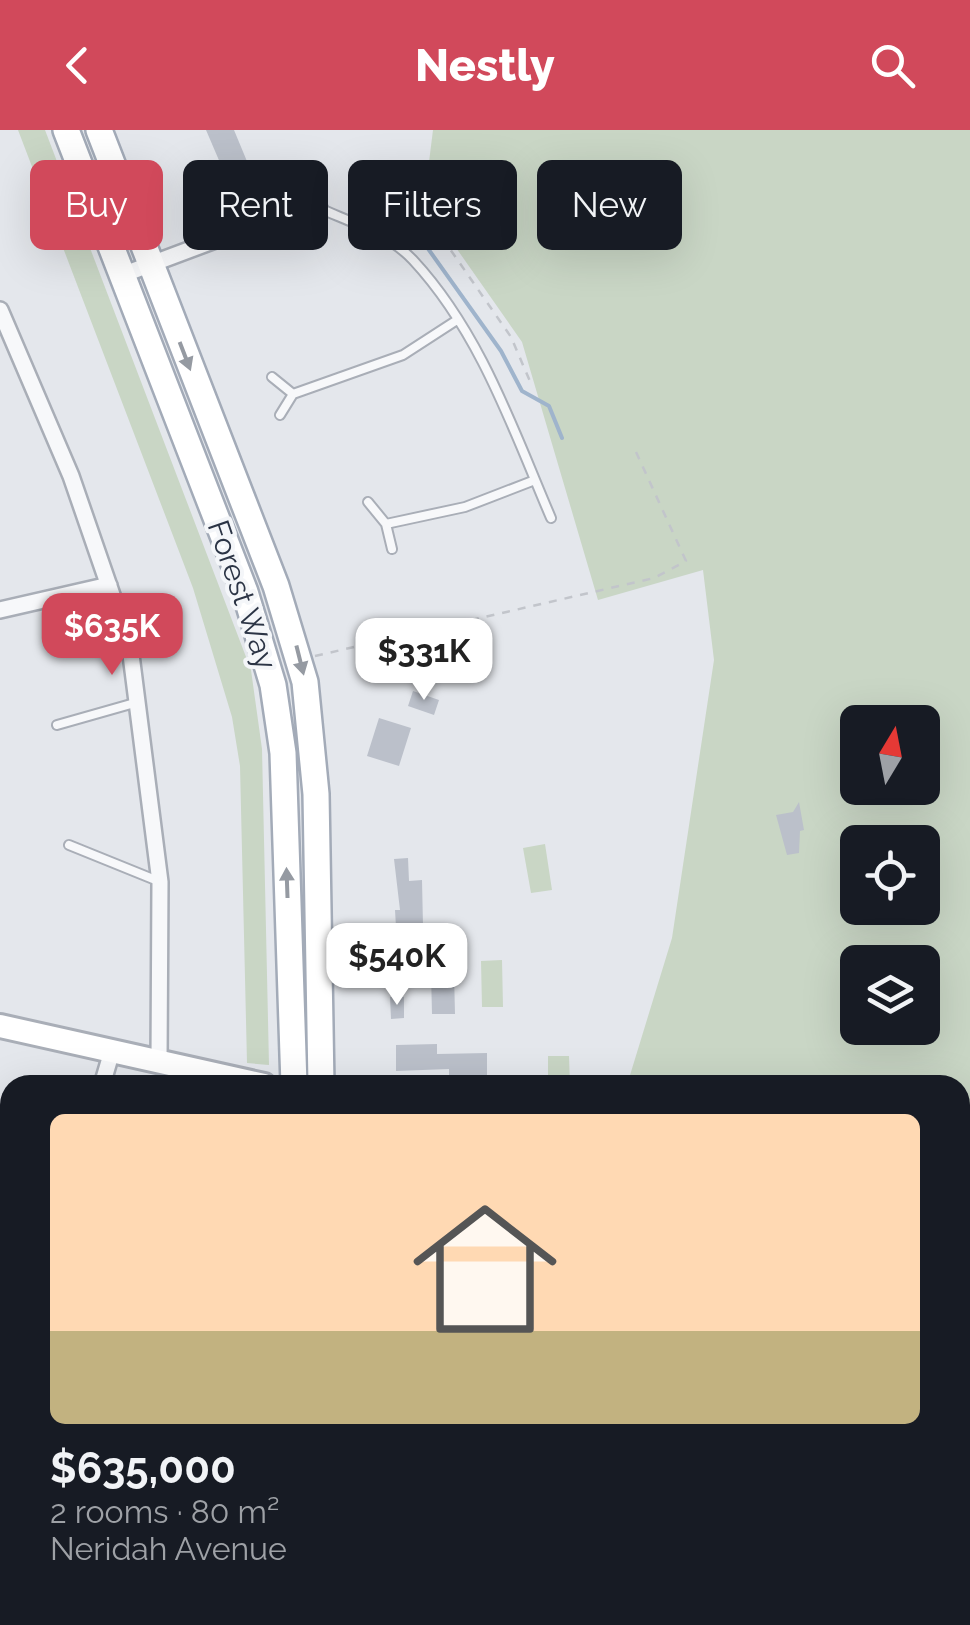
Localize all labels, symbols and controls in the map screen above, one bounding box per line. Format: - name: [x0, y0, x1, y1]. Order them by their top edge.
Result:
- icon: back: [50, 38, 105, 93]
- icon: search: [865, 38, 920, 93]
- text: Nestly: [415, 39, 555, 92]
- chip: Buy: [30, 160, 163, 250]
- chip: Rent: [183, 160, 328, 250]
- chip: Filters: [348, 160, 517, 250]
- chip: New: [537, 160, 682, 250]
- one-way arrow: [178, 342, 194, 372]
- street label: Forest Way: [201, 516, 284, 674]
- pin: $635K: [42, 593, 182, 678]
- text: $635K: [64, 607, 160, 644]
- pin: $331K: [354, 618, 494, 703]
- text: $331K: [377, 632, 471, 669]
- one-way arrow: [293, 645, 308, 676]
- north arrow: [840, 705, 940, 805]
- map controls: [840, 705, 940, 1045]
- button: locate: [840, 825, 940, 925]
- one-way arrow: [278, 866, 294, 898]
- pin: $540K: [327, 923, 467, 1008]
- text: $540K: [348, 937, 446, 974]
- button: layers: [840, 945, 940, 1045]
- icon: home: [395, 1179, 575, 1359]
- text: $635,000: [50, 1444, 236, 1493]
- text: 2 rooms · 80 m²: [50, 1493, 279, 1530]
- text: Neridah Avenue: [50, 1530, 287, 1567]

